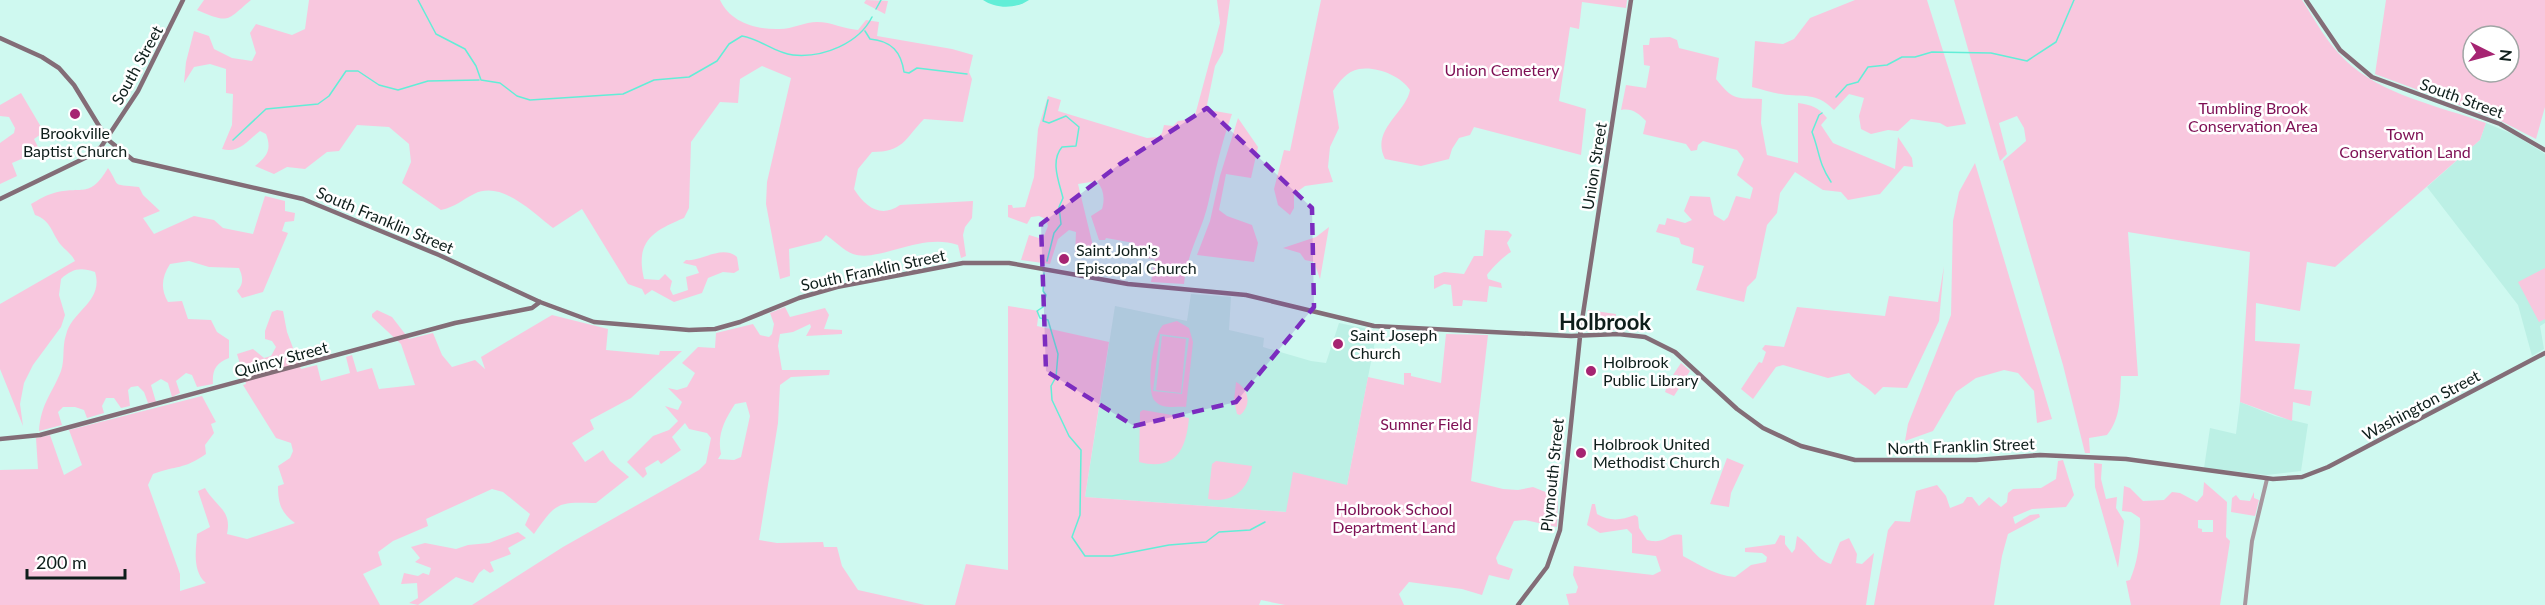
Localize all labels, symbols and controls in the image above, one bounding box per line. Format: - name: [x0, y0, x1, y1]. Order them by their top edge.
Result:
- street label: South Street: [107, 22, 166, 108]
- north arrow: [2461, 24, 2521, 84]
- text: N: [2496, 48, 2517, 63]
- park label: Union Cemetery: [1444, 60, 1560, 79]
- street label: South Street: [2418, 74, 2507, 122]
- park label: Tumbling Brook Conservation Area: [2188, 98, 2318, 135]
- marker: Brookville Baptist Church: [68, 107, 82, 121]
- street label: Union Street: [1577, 120, 1610, 211]
- place label: Brookville Baptist Church: [23, 123, 127, 160]
- park label: Town Conservation Land: [2339, 124, 2471, 161]
- street label: South Franklin Street: [314, 182, 457, 257]
- place label: Saint John's Episcopal Church: [1076, 240, 1197, 277]
- street label: South Franklin Street: [799, 245, 947, 294]
- marker: Saint John's Episcopal Church: [1057, 252, 1071, 266]
- district label: Holbrook: [1559, 308, 1651, 335]
- place label: Saint Joseph Church: [1350, 325, 1437, 362]
- street label: Quincy Street: [232, 337, 330, 380]
- marker: Saint Joseph Church: [1331, 337, 1345, 351]
- place label: Holbrook Public Library: [1603, 352, 1699, 389]
- marker: Holbrook Public Library: [1584, 364, 1598, 378]
- street label: Washington Street: [2359, 365, 2483, 444]
- park label: Sumner Field: [1380, 414, 1472, 433]
- street label: Plymouth Street: [1536, 417, 1567, 532]
- street label: North Franklin Street: [1887, 433, 2035, 458]
- place label: Holbrook United Methodist Church: [1593, 434, 1720, 471]
- marker: Holbrook United Methodist Church: [1574, 446, 1588, 460]
- park label: Holbrook School Department Land: [1332, 499, 1456, 536]
- scale bar: [27, 542, 124, 580]
- text: 200 m: [36, 551, 87, 573]

